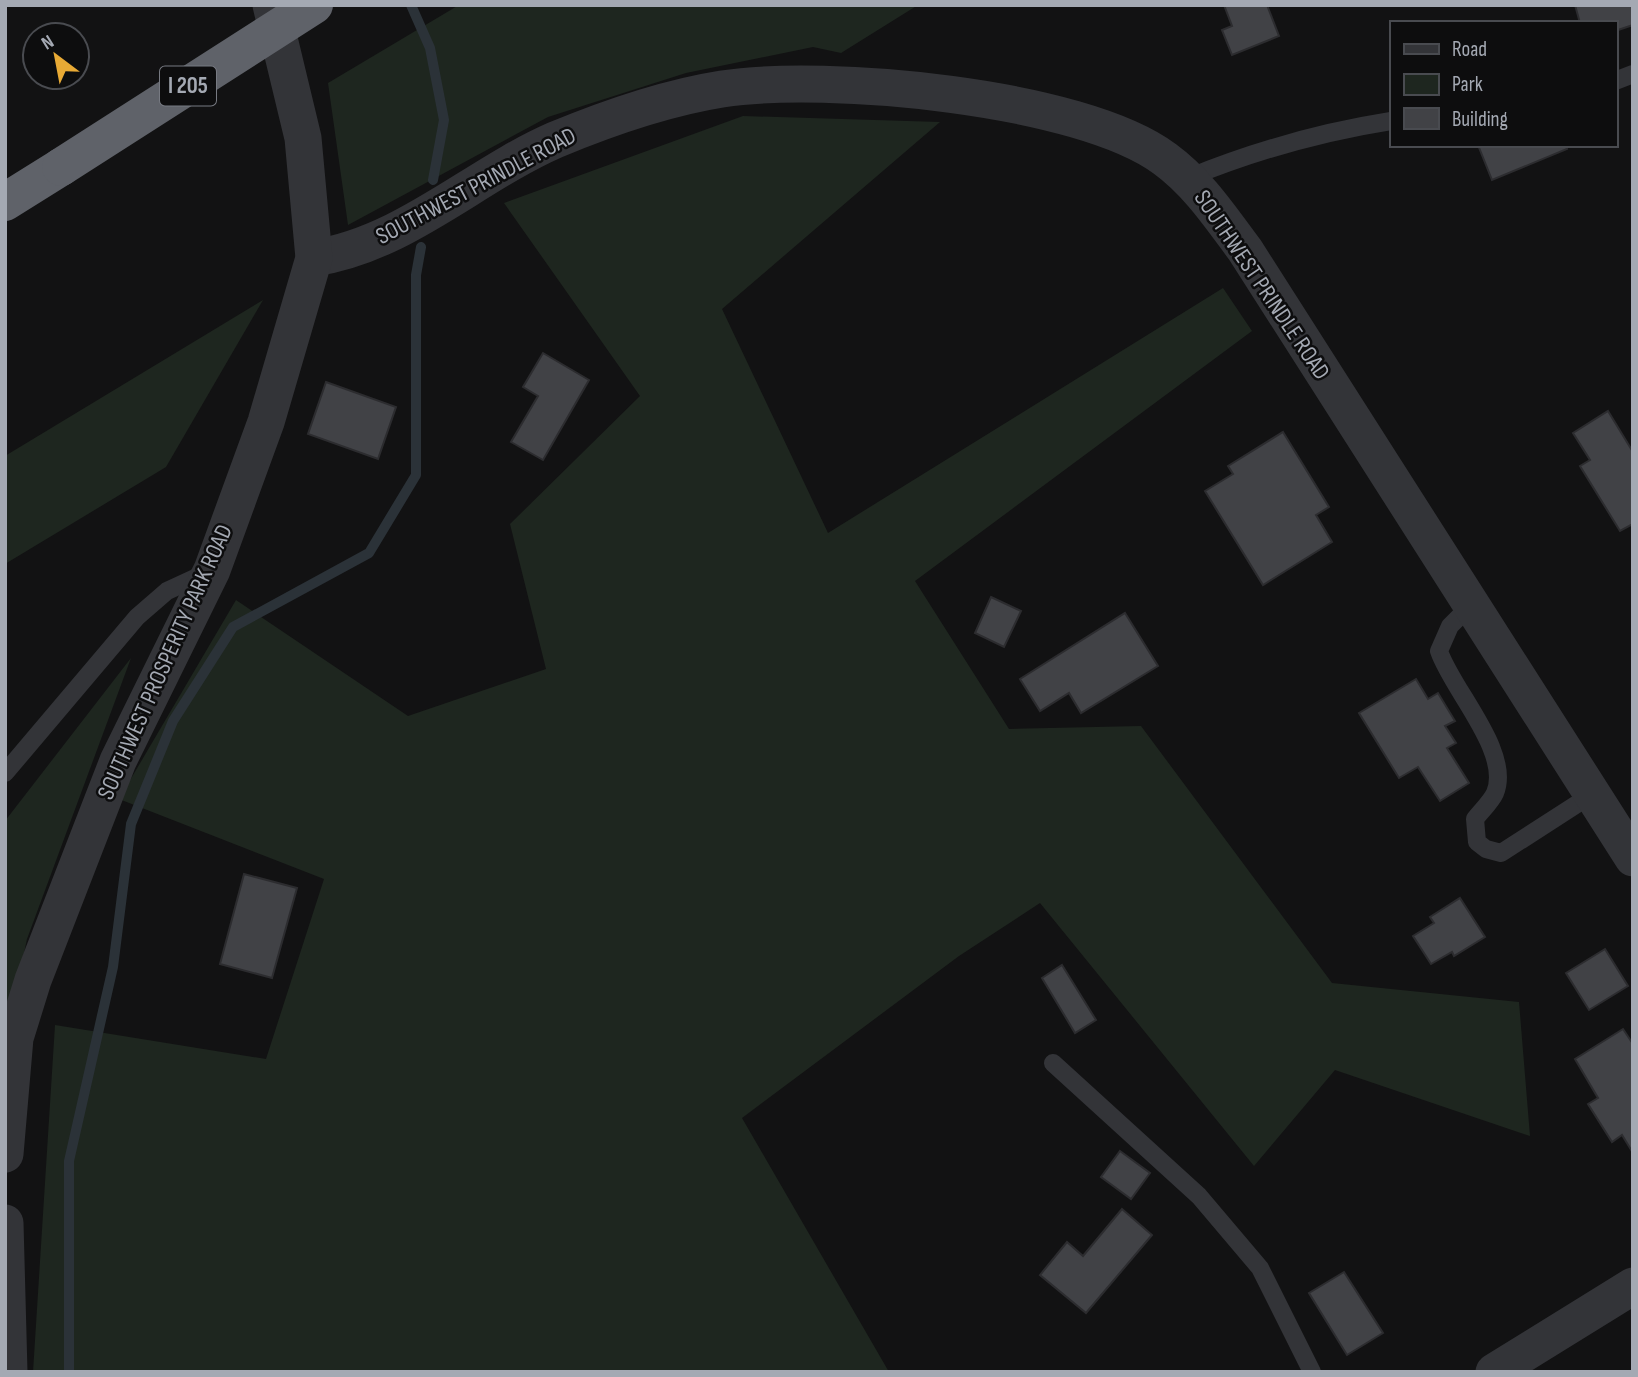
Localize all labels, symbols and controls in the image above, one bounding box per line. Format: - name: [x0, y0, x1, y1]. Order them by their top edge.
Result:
- north arrow: [21, 21, 91, 91]
- legend: [1390, 21, 1617, 147]
- text: N: [37, 30, 58, 55]
- text: Road: [1452, 37, 1487, 62]
- road number: I 205: [160, 66, 216, 106]
- text: Park: [1452, 72, 1483, 97]
- text: Building: [1452, 107, 1508, 132]
- street label: SOUTHWEST PRINDLE ROAD: [371, 121, 581, 251]
- street label: SOUTHWEST PRINDLE ROAD: [1188, 185, 1336, 385]
- street label: SOUTHWEST PROSPERITY PARK ROAD: [91, 520, 239, 804]

